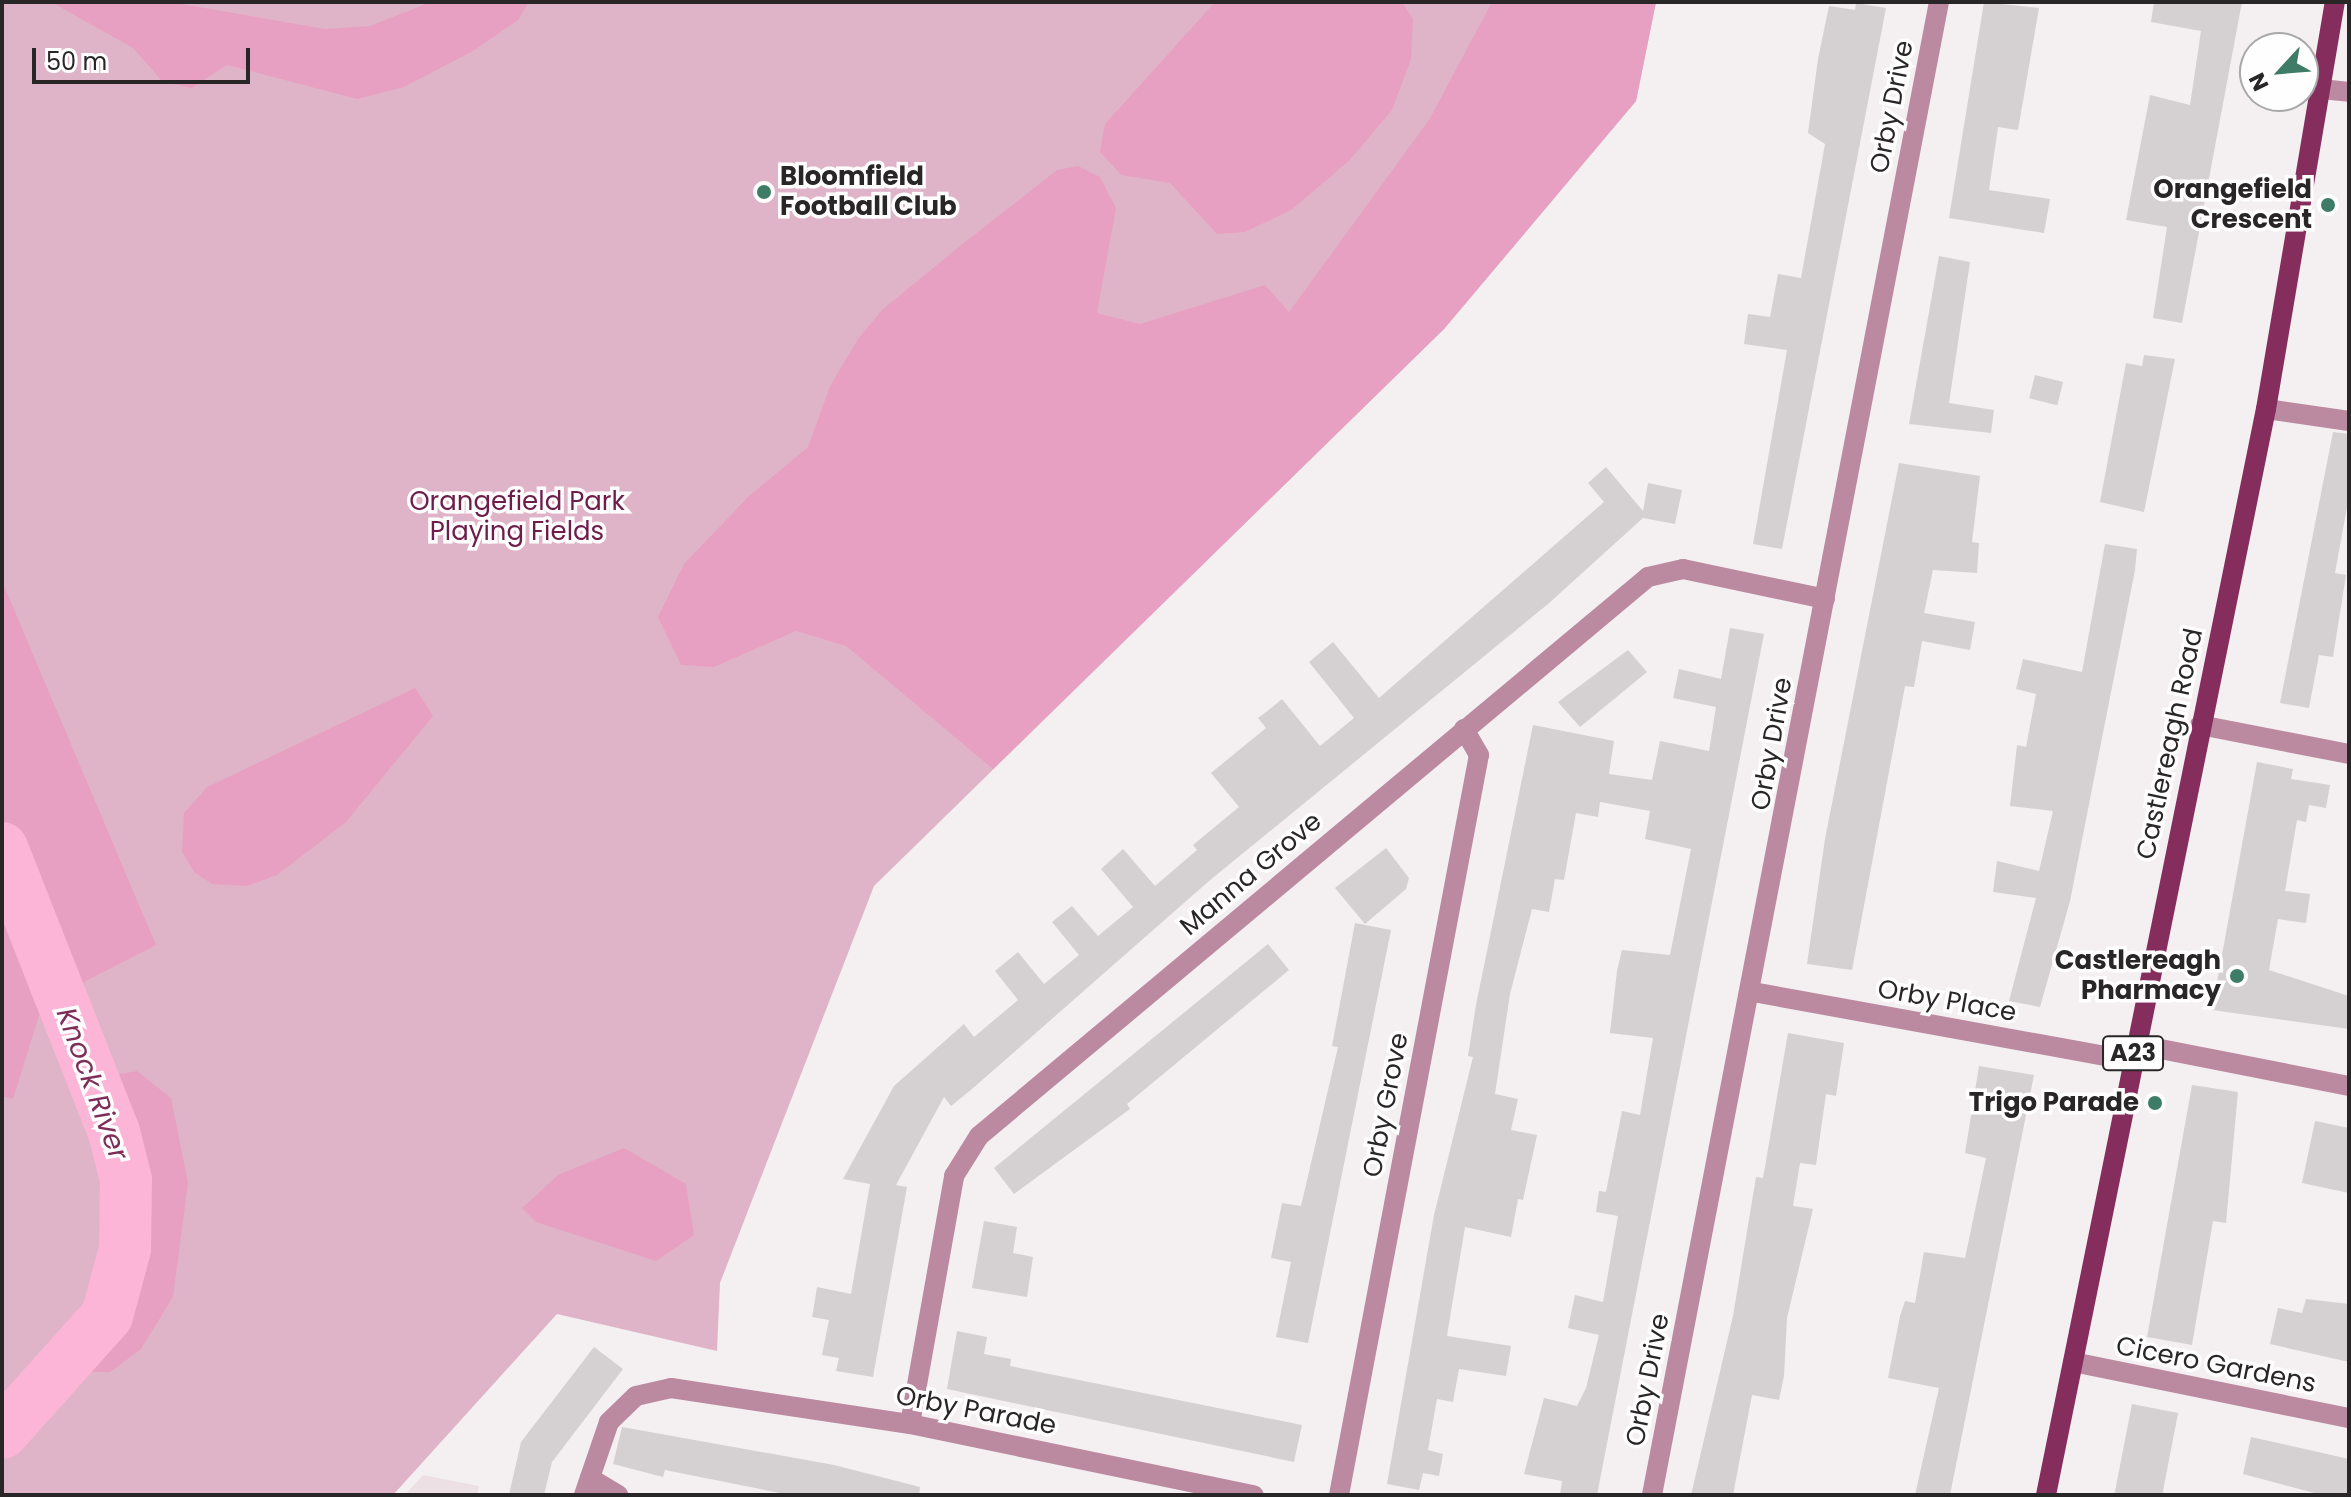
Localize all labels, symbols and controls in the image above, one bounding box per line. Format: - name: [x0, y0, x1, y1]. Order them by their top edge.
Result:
- scale bar: [36, 32, 254, 82]
- north arrow: [2239, 32, 2319, 112]
- street label: Orby Drive: [1864, 38, 1920, 176]
- text: 50 m: [46, 45, 107, 78]
- text: N: [2241, 68, 2276, 96]
- place label: Bloomfield Football Club: [780, 161, 957, 222]
- place label: Orangefield Crescent: [2153, 174, 2312, 236]
- marker: Bloomfield Football Club: [755, 183, 773, 201]
- marker: Orangefield Crescent: [2319, 196, 2337, 214]
- park label: Orangefield Park Playing Fields: [409, 486, 625, 548]
- street label: Castlereagh Road: [2130, 626, 2210, 862]
- street label: Orby Drive: [1745, 675, 1799, 813]
- street label: Manna Grove: [1174, 806, 1328, 942]
- place label: Castlereagh Pharmacy: [2055, 945, 2221, 1006]
- marker: Castlereagh Pharmacy: [2228, 967, 2246, 985]
- street label: Orby Place: [1875, 973, 2019, 1029]
- water label: Knock River: [49, 1003, 135, 1165]
- street label: Orby Grove: [1357, 1030, 1415, 1180]
- road number: A23: [2101, 1033, 2165, 1073]
- place label: Trigo Parade: [1969, 1087, 2139, 1119]
- marker: Trigo Parade: [2146, 1094, 2164, 1112]
- street label: Orby Drive: [1620, 1311, 1676, 1449]
- street label: Cicero Gardens: [2113, 1330, 2319, 1400]
- street label: Orby Parade: [893, 1380, 1059, 1442]

